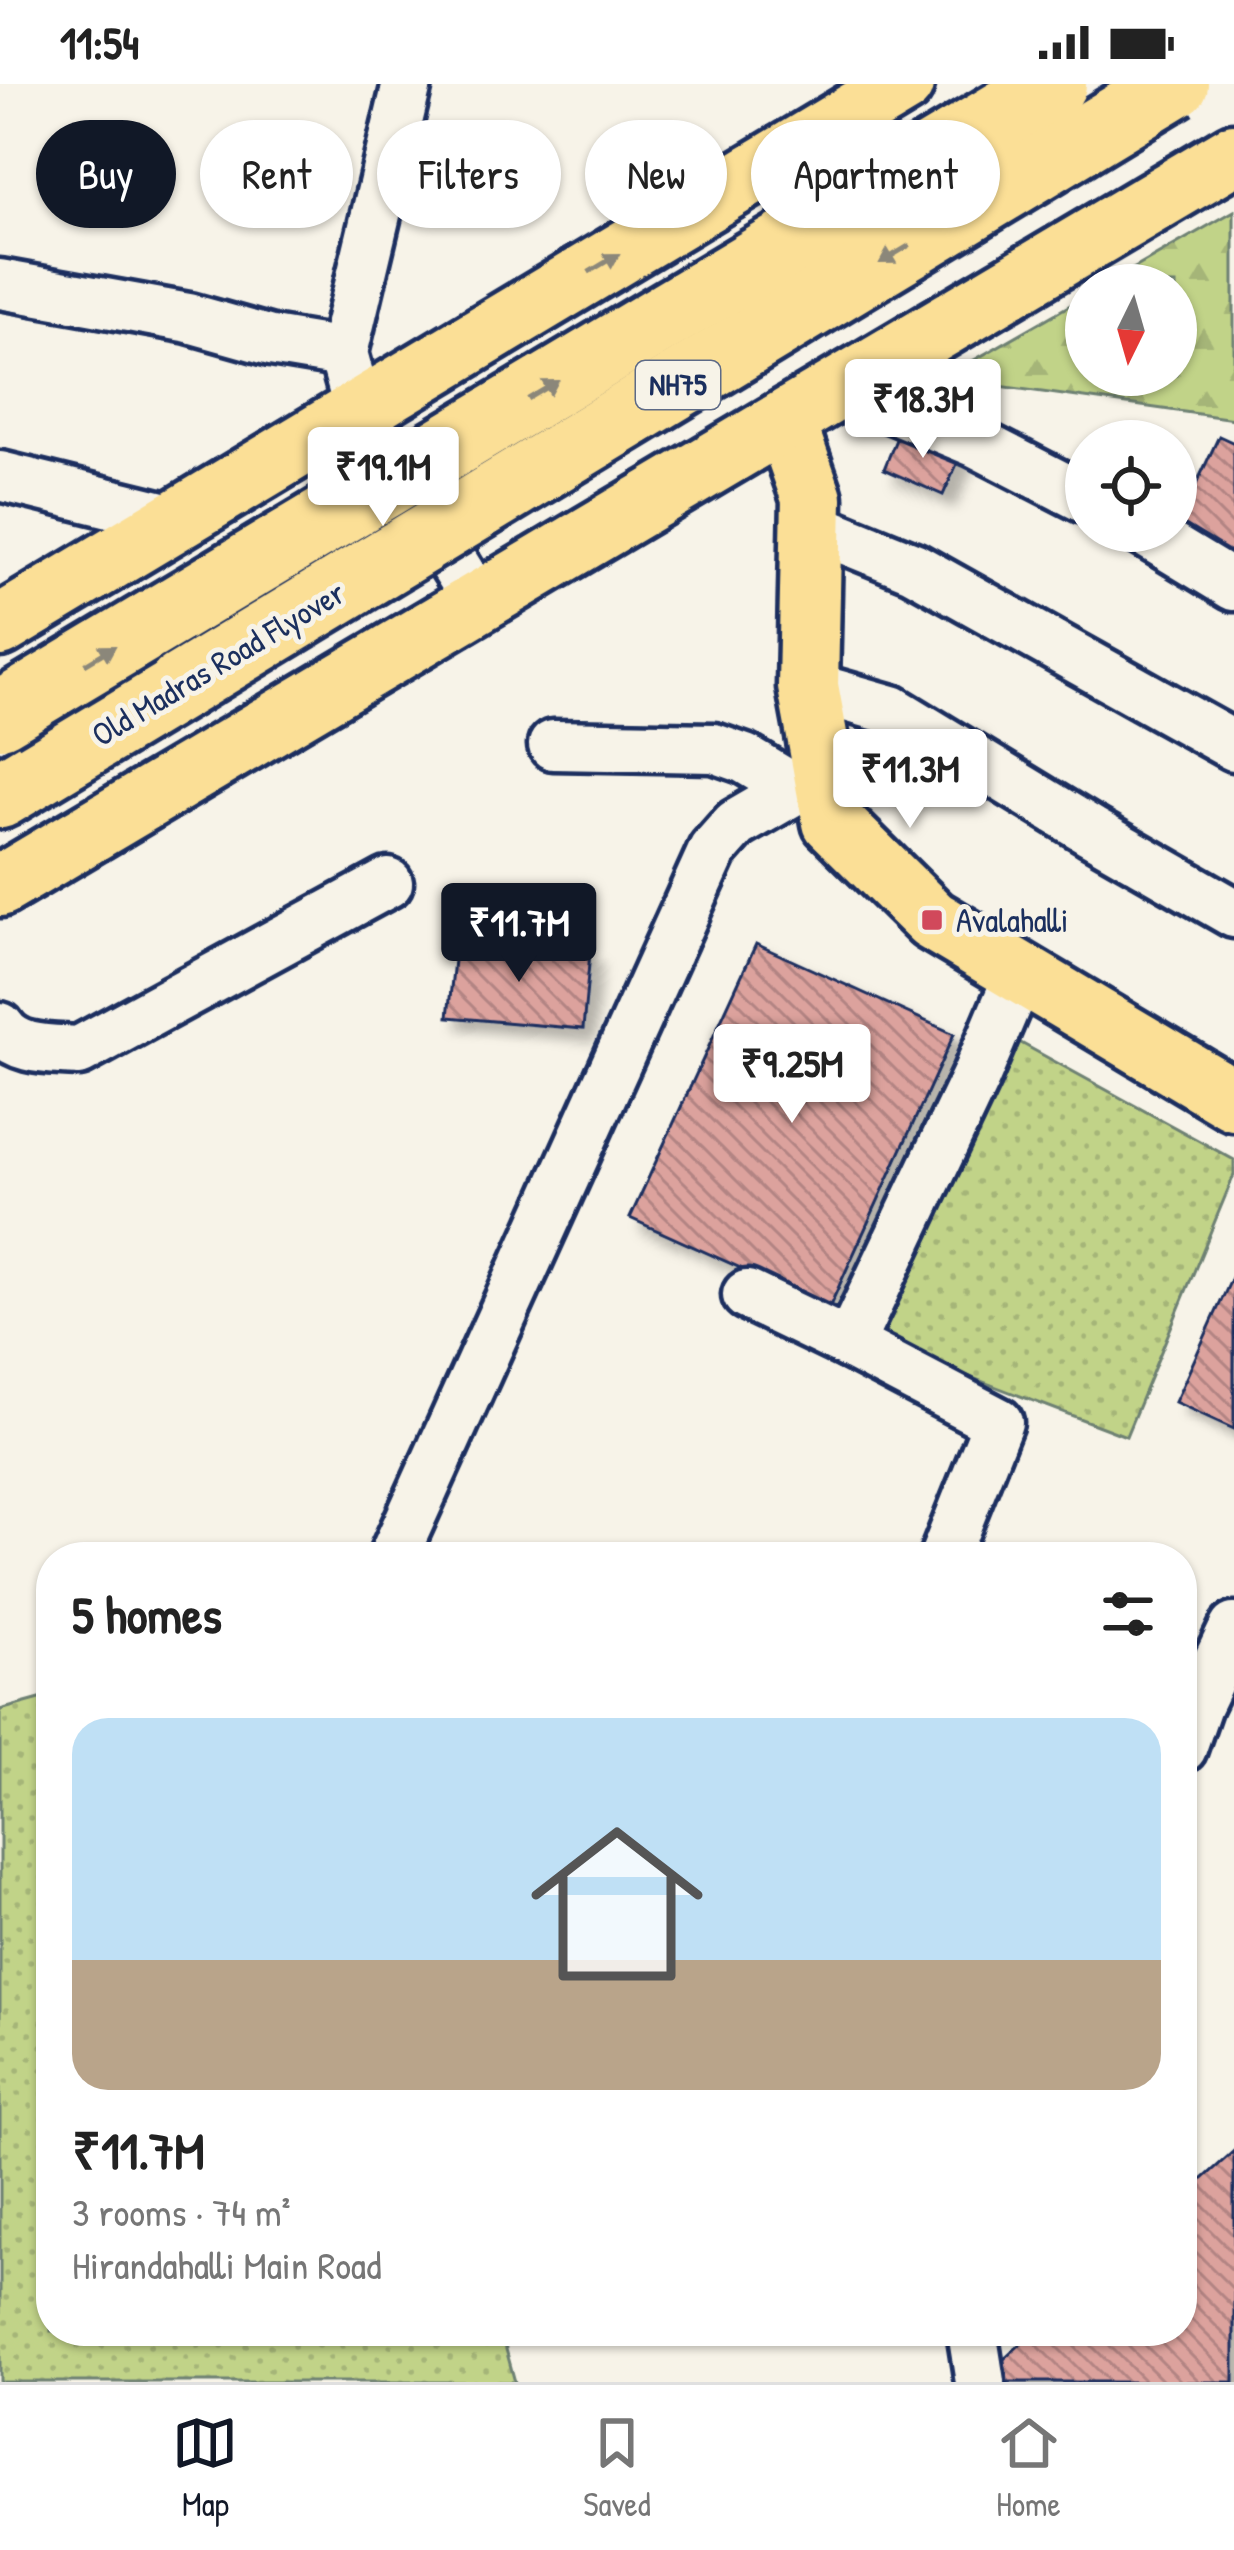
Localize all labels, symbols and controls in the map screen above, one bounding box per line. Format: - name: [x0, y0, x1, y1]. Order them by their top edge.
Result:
- text: 11:54: [60, 12, 139, 73]
- chip: Buy: [36, 120, 176, 228]
- chip: Rent: [200, 120, 353, 228]
- chip: Filters: [377, 120, 561, 228]
- chip: New: [585, 120, 727, 228]
- chip: Apartment: [751, 120, 1000, 228]
- one-way arrow: [878, 243, 912, 264]
- one-way arrow: [587, 253, 621, 274]
- north arrow: [1065, 264, 1197, 396]
- map controls: [1065, 264, 1197, 552]
- pin: ₹18.3M: [825, 359, 1021, 461]
- road number: NH75: [636, 361, 720, 409]
- text: ₹18.3M: [872, 371, 974, 424]
- one-way arrow: [526, 380, 560, 401]
- button: locate: [1065, 420, 1197, 552]
- pin: ₹19.1M: [285, 427, 481, 529]
- text: ₹19.1M: [335, 439, 431, 492]
- street label: Old Madras Road Flyover: [83, 570, 354, 757]
- one-way arrow: [83, 645, 117, 666]
- pin: ₹11.3M: [812, 729, 1008, 831]
- text: ₹11.3M: [860, 741, 960, 794]
- pin: ₹11.7M: [421, 883, 617, 985]
- text: ₹11.7M: [468, 895, 570, 948]
- place label: Avalahalli: [956, 898, 1068, 942]
- marker: Avalahalli: [919, 907, 945, 933]
- pin: ₹9.25M: [694, 1024, 890, 1126]
- text: ₹9.25M: [741, 1036, 843, 1089]
- text: 5 homes: [72, 1580, 222, 1649]
- icon: filters: [1095, 1581, 1161, 1647]
- icon: home: [509, 1796, 725, 2012]
- text: ₹11.7M: [72, 2116, 205, 2185]
- text: 3 rooms · 74 m²: [72, 2185, 291, 2238]
- text: Hirandahalli Main Road: [72, 2238, 381, 2291]
- tab: Map: [172, 2410, 238, 2526]
- tab: Saved: [583, 2410, 651, 2526]
- tab: Home: [996, 2410, 1062, 2526]

